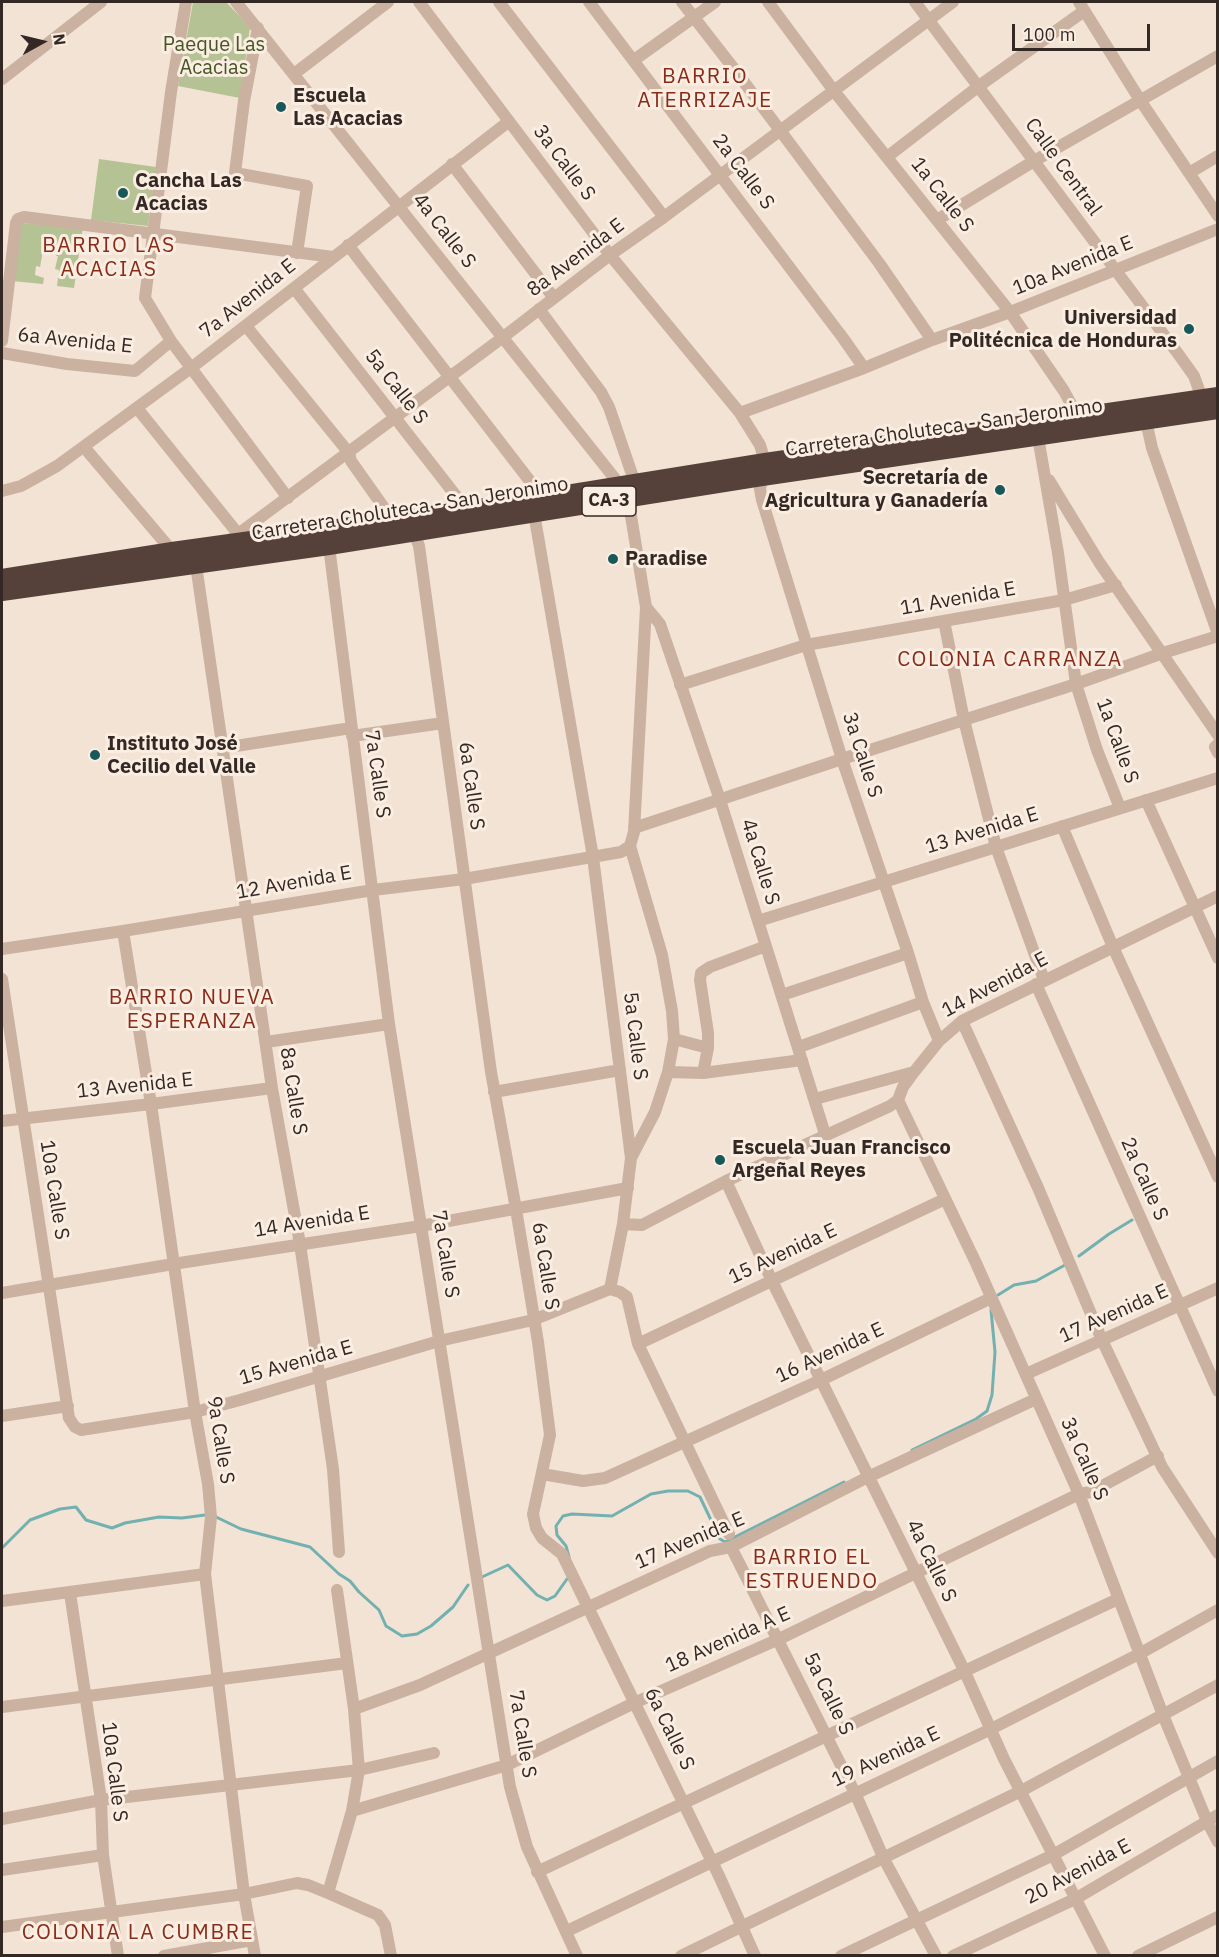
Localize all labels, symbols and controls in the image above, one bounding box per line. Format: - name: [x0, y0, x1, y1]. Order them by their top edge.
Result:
- north arrow: [12, 12, 72, 72]
- scale bar: [1015, 12, 1153, 50]
- text: 100 m: [1023, 23, 1075, 46]
- text: N: [49, 32, 71, 47]
- park label: Paeque Las Acacias: [163, 33, 265, 80]
- district label: BARRIO ATERRIZAJE: [637, 64, 773, 114]
- place label: Escuela Las Acacias: [293, 84, 403, 131]
- marker: Escuela Las Acacias: [274, 100, 288, 114]
- street label: Calle Central: [1020, 114, 1106, 220]
- street label: 3a Calle S: [528, 120, 600, 206]
- street label: 2a Calle S: [707, 129, 779, 215]
- street label: 1a Calle S: [905, 153, 979, 237]
- place label: Cancha Las Acacias: [135, 169, 242, 216]
- marker: Cancha Las Acacias: [116, 186, 130, 200]
- street label: 4a Calle S: [407, 189, 481, 273]
- street label: 8a Avenida E: [523, 214, 629, 302]
- street label: 10a Avenida E: [1009, 231, 1137, 301]
- district label: BARRIO LAS ACACIAS: [42, 233, 176, 283]
- street label: 7a Avenida E: [195, 254, 301, 344]
- place label: Universidad Politécnica de Honduras: [949, 306, 1177, 353]
- marker: Universidad Politécnica de Honduras: [1182, 322, 1196, 336]
- street label: 6a Avenida E: [16, 323, 134, 359]
- street label: 5a Calle S: [359, 345, 433, 429]
- street label: Carretera Choluteca - San Jeronimo: [784, 394, 1104, 462]
- place label: Secretaría de Agricultura y Ganadería: [765, 466, 988, 513]
- street label: Carretera Choluteca - San Jeronimo: [250, 472, 570, 546]
- marker: Secretaría de Agricultura y Ganadería: [993, 483, 1007, 497]
- road number: CA-3: [582, 486, 636, 516]
- place label: Paradise: [625, 547, 708, 571]
- marker: Paradise: [606, 552, 620, 566]
- street label: 11 Avenida E: [898, 577, 1018, 621]
- district label: COLONIA CARRANZA: [897, 647, 1123, 673]
- street label: 1a Calle S: [1091, 695, 1143, 787]
- street label: 3a Calle S: [837, 709, 887, 801]
- street label: 7a Calle S: [359, 728, 395, 820]
- place label: Instituto José Cecilio del Valle: [107, 732, 256, 779]
- street label: 6a Calle S: [453, 740, 489, 832]
- marker: Instituto José Cecilio del Valle: [88, 748, 102, 762]
- street label: 13 Avenida E: [923, 802, 1041, 860]
- street label: 4a Calle S: [736, 816, 784, 908]
- street label: 12 Avenida E: [234, 861, 354, 905]
- street label: 14 Avenida E: [938, 947, 1052, 1023]
- district label: BARRIO NUEVA ESPERANZA: [109, 985, 275, 1035]
- street label: 5a Calle S: [618, 991, 652, 1081]
- street label: 8a Calle S: [274, 1045, 312, 1137]
- street label: 13 Avenida E: [76, 1068, 194, 1104]
- street label: 2a Calle S: [1115, 1134, 1173, 1224]
- place label: Escuela Juan Francisco Argeñal Reyes: [732, 1136, 951, 1183]
- street label: 10a Calle S: [34, 1138, 74, 1242]
- marker: Escuela Juan Francisco Argeñal Reyes: [713, 1153, 727, 1167]
- street label: 14 Avenida E: [252, 1201, 372, 1243]
- street label: 7a Calle S: [426, 1208, 464, 1300]
- street label: 15 Avenida E: [725, 1218, 841, 1290]
- street label: 6a Calle S: [526, 1220, 564, 1312]
- street label: 17 Avenida E: [1056, 1279, 1172, 1349]
- street label: 16 Avenida E: [772, 1317, 888, 1389]
- street label: 15 Avenida E: [237, 1335, 355, 1391]
- street label: 9a Calle S: [201, 1394, 239, 1486]
- street label: 3a Calle S: [1055, 1414, 1113, 1504]
- street label: 17 Avenida E: [632, 1507, 748, 1575]
- street label: 4a Calle S: [901, 1516, 961, 1606]
- district label: BARRIO EL ESTRUENDO: [745, 1545, 879, 1595]
- street label: 18 Avenida A E: [662, 1602, 794, 1678]
- street label: 5a Calle S: [798, 1649, 858, 1739]
- street label: 6a Calle S: [639, 1684, 699, 1774]
- street label: 7a Calle S: [503, 1688, 541, 1780]
- street label: 10a Calle S: [96, 1721, 132, 1823]
- street label: 19 Avenida E: [828, 1721, 944, 1793]
- street label: 20 Avenida E: [1021, 1834, 1135, 1910]
- district label: COLONIA LA CUMBRE: [22, 1920, 254, 1946]

